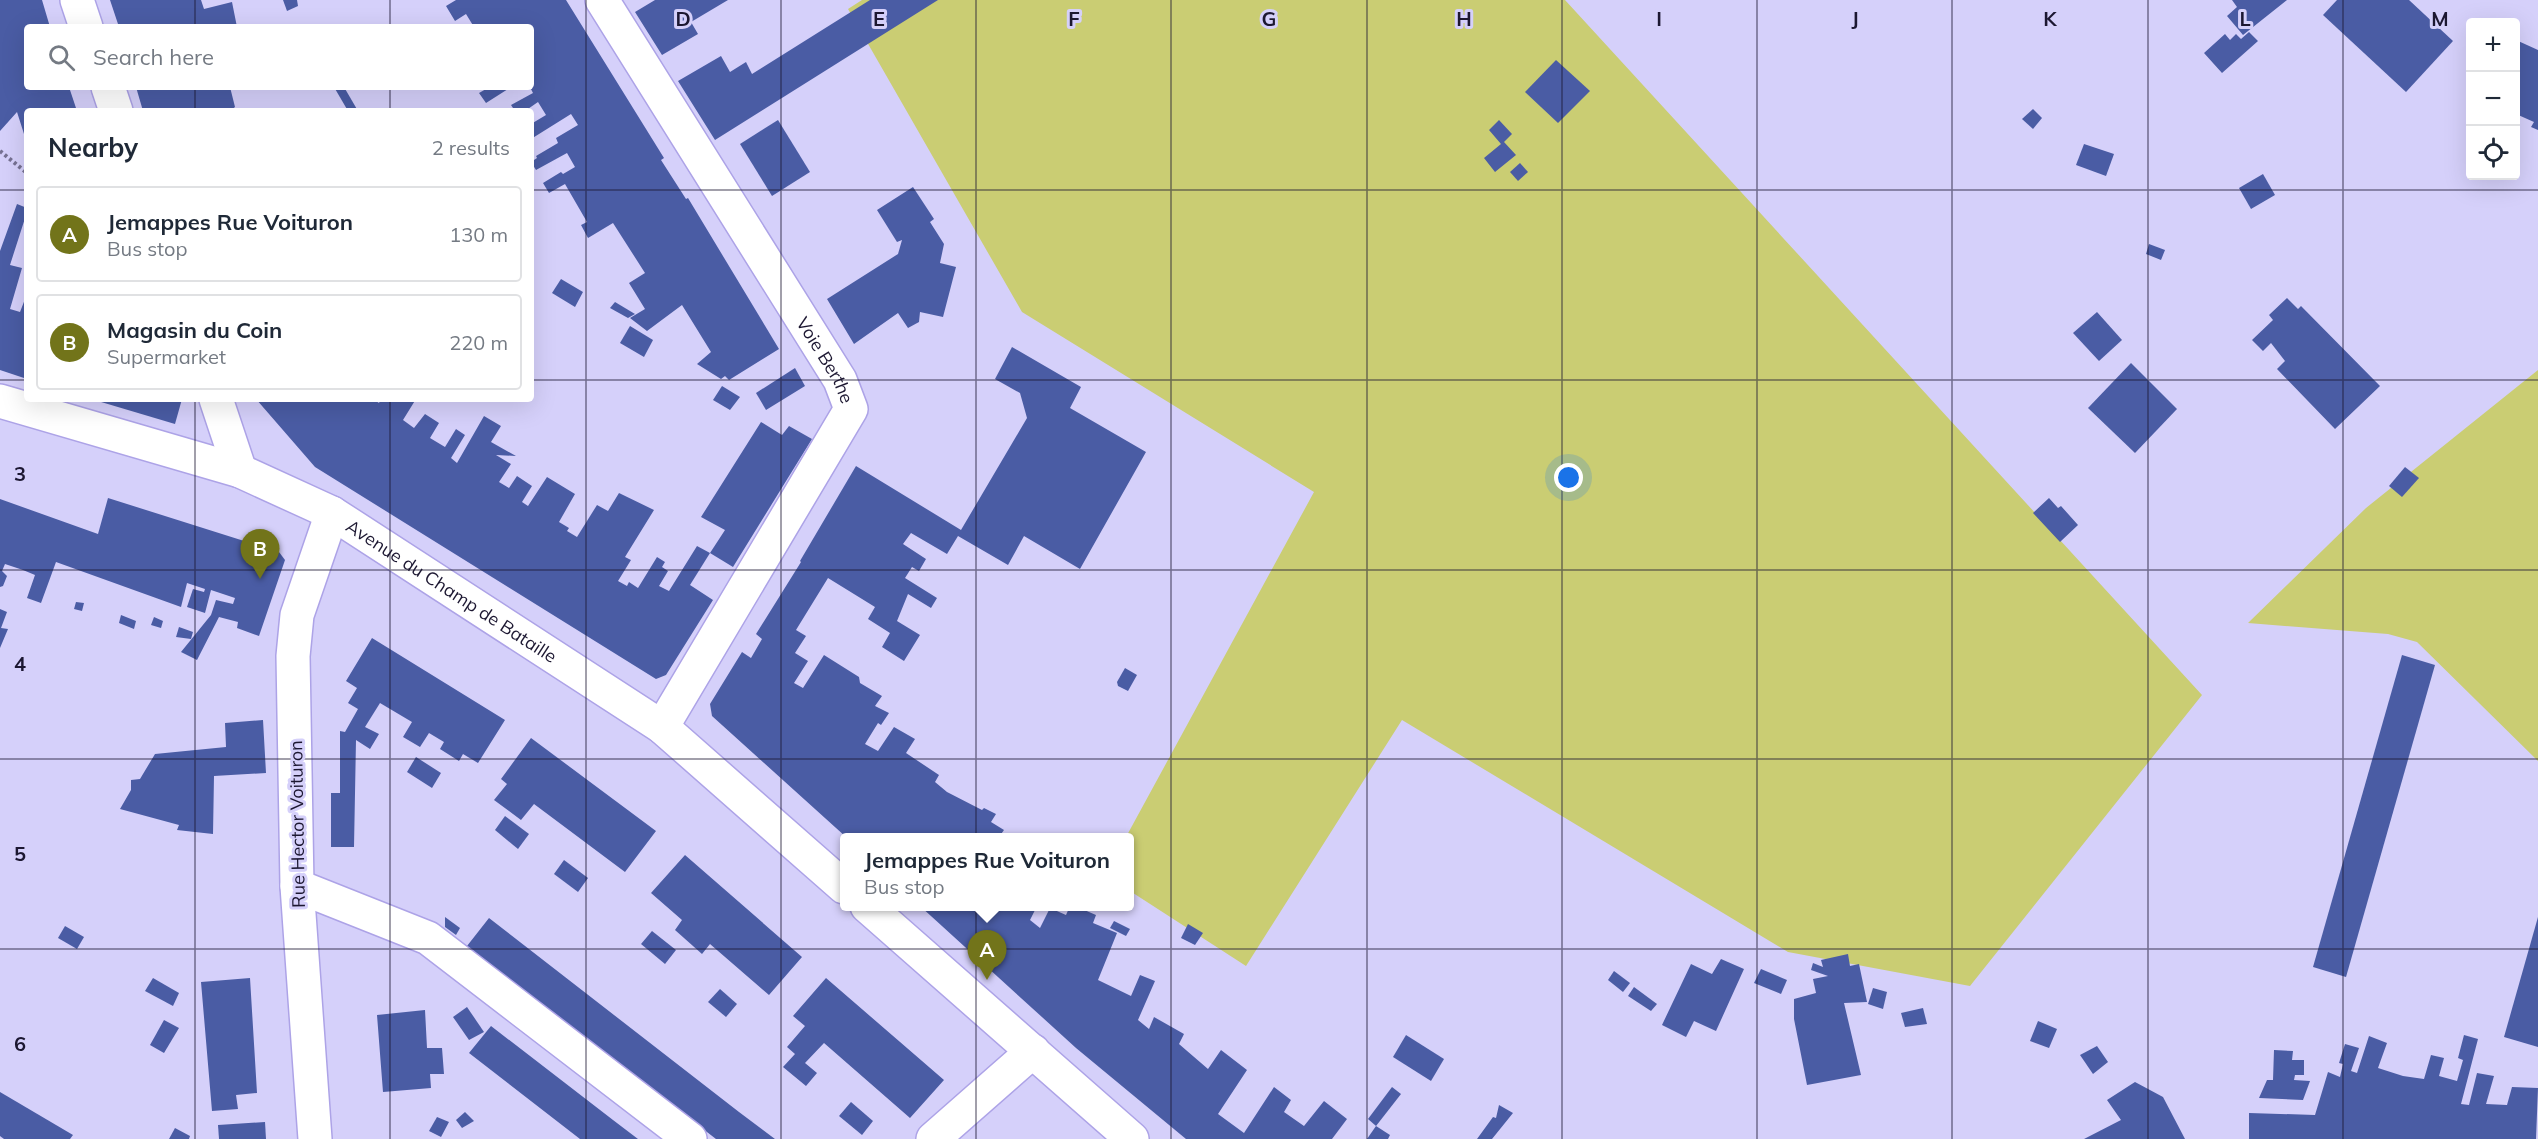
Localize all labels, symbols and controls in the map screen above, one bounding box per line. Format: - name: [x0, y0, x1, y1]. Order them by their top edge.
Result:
- text: D: [675, 6, 691, 31]
- text: E: [873, 6, 885, 31]
- text: F: [1068, 6, 1080, 31]
- text: G: [1262, 6, 1276, 31]
- text: H: [1456, 6, 1472, 31]
- text: I: [1656, 6, 1662, 31]
- text: J: [1851, 6, 1859, 31]
- text: K: [2043, 6, 2057, 31]
- text: L: [2239, 6, 2251, 31]
- text: M: [2431, 6, 2449, 31]
- map controls: [2466, 18, 2520, 180]
- button: +: [2466, 18, 2520, 72]
- search box: [24, 24, 534, 90]
- icon: search: [45, 41, 78, 74]
- text: Search here: [93, 43, 214, 71]
- button: −: [2466, 72, 2520, 126]
- button: locate: [2466, 126, 2520, 180]
- text: Nearby: [48, 131, 138, 164]
- text: 2 results: [432, 135, 510, 160]
- text: Jemappes Rue Voituron: [107, 208, 353, 236]
- text: A: [62, 222, 77, 247]
- text: 130 m: [449, 222, 508, 247]
- text: Bus stop: [107, 236, 187, 261]
- street label: Voie Berthe: [792, 312, 859, 406]
- text: Magasin du Coin: [107, 316, 282, 344]
- text: B: [63, 330, 76, 355]
- text: 220 m: [449, 330, 508, 355]
- text: Supermarket: [107, 344, 226, 369]
- text: 3: [14, 461, 26, 486]
- your location: [1554, 463, 1583, 492]
- street label: Avenue du Champ de Bataille: [342, 514, 562, 667]
- pin: B: [240, 530, 280, 579]
- text: 4: [14, 651, 26, 676]
- street label: Rue Hector Voituron: [284, 740, 310, 908]
- popup: [840, 833, 1134, 911]
- text: 5: [14, 841, 26, 866]
- text: Jemappes Rue Voituron: [864, 846, 1110, 874]
- text: Bus stop: [864, 874, 944, 899]
- pin: A: [968, 930, 1006, 980]
- text: 6: [14, 1031, 26, 1056]

